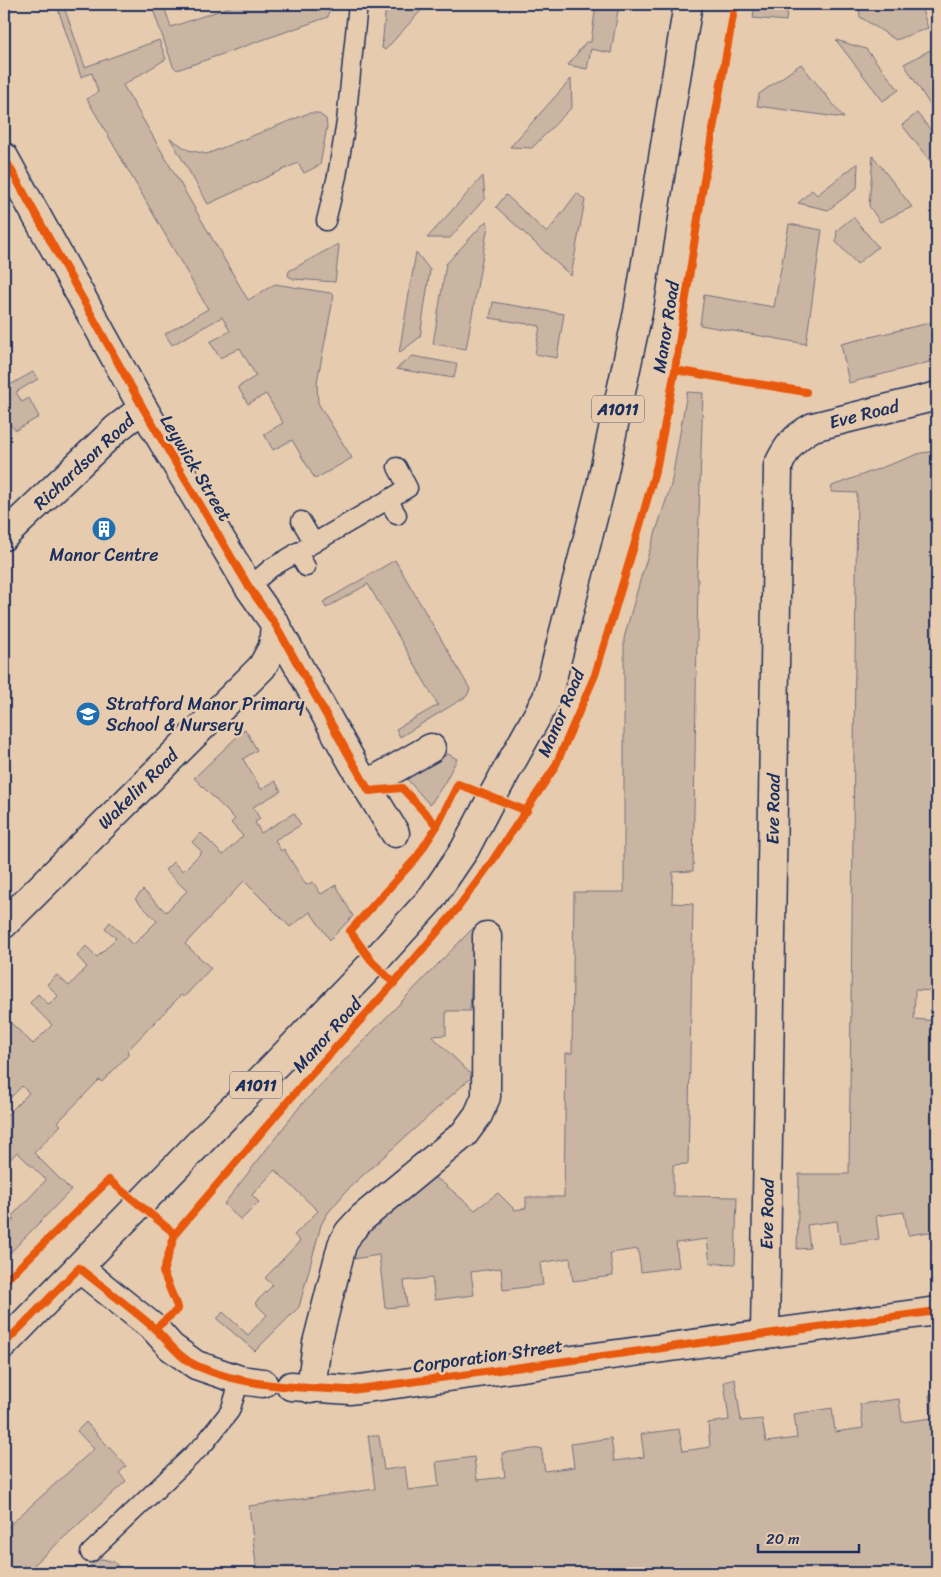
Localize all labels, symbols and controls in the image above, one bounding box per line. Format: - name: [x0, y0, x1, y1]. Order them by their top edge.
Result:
- street label: Manor Road: [643, 277, 689, 375]
- street label: Eve Road: [826, 390, 904, 438]
- road number: A1011: [592, 396, 644, 422]
- street label: Richardson Road: [25, 405, 144, 518]
- street label: Leywick Street: [151, 408, 241, 528]
- building icon: Manor Centre: [91, 516, 117, 542]
- place label: Manor Centre: [50, 539, 158, 571]
- street label: Manor Road: [528, 663, 594, 762]
- place label: Stratford Manor Primary School & Nursery: [106, 688, 305, 741]
- school or university icon: Stratford Manor Primary School & Nursery: [75, 701, 101, 727]
- street label: Wakelin Road: [90, 740, 187, 837]
- street label: Eve Road: [756, 772, 790, 845]
- street label: Manor Road: [284, 989, 371, 1080]
- road number: A1011: [230, 1072, 282, 1098]
- street label: Eve Road: [750, 1177, 784, 1250]
- street label: Corporation Street: [411, 1330, 565, 1382]
- scale bar: [758, 1522, 860, 1554]
- text: 20 m: [766, 1526, 800, 1552]

